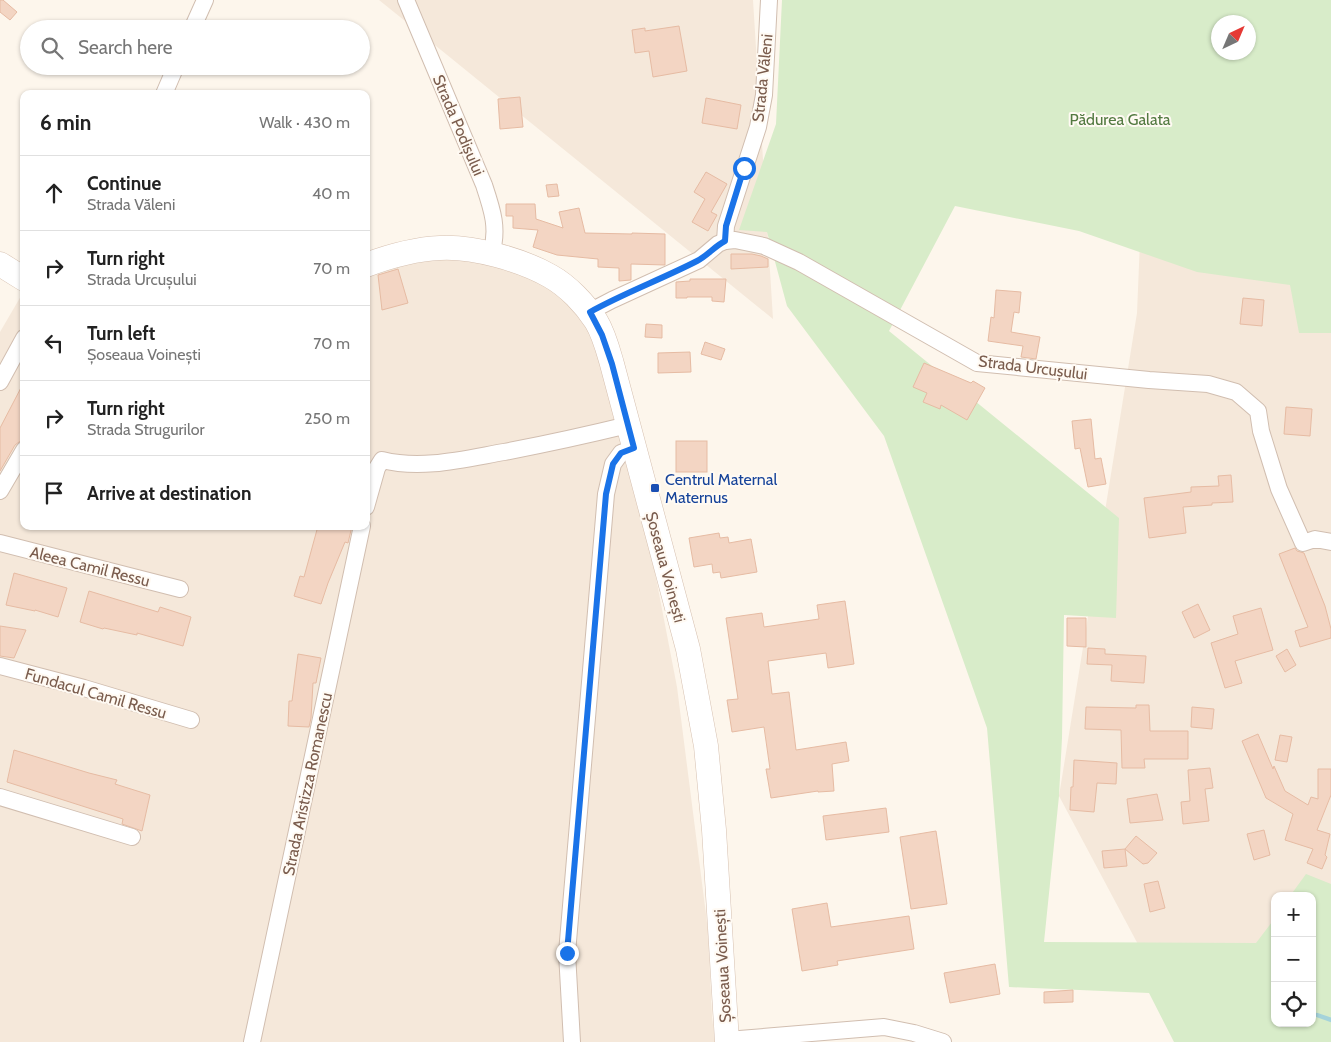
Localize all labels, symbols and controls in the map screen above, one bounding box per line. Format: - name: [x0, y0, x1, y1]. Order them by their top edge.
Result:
- north arrow: [1211, 15, 1256, 60]
- search box: [20, 20, 370, 75]
- street label: Strada Văleni: [748, 33, 777, 123]
- icon: search: [38, 34, 66, 62]
- text: Search here: [78, 36, 172, 59]
- street label: Strada Podișului: [428, 72, 488, 179]
- text: 6 min: [40, 110, 91, 135]
- park label: Pădurea Galata: [1070, 110, 1171, 129]
- text: Walk · 430 m: [259, 113, 350, 132]
- route start: [733, 157, 756, 180]
- text: Continue: [87, 172, 161, 195]
- icon: ahead: [40, 179, 68, 207]
- text: 40 m: [312, 184, 350, 203]
- text: Strada Văleni: [87, 195, 175, 214]
- text: Turn right: [87, 247, 165, 270]
- icon: right: [40, 254, 68, 282]
- text: 70 m: [313, 259, 350, 278]
- text: Strada Urcușului: [87, 270, 197, 289]
- text: Turn left: [87, 322, 155, 345]
- icon: left: [40, 329, 68, 357]
- text: 70 m: [313, 334, 350, 353]
- text: Șoseaua Voinești: [87, 345, 201, 364]
- street label: Strada Urcușului: [977, 351, 1089, 385]
- text: Turn right: [87, 397, 165, 420]
- icon: right: [40, 404, 68, 432]
- text: 250 m: [304, 409, 350, 428]
- text: Strada Strugurilor: [87, 420, 205, 439]
- place label: Centrul Maternal Maternus: [665, 470, 777, 507]
- icon: arrive: [40, 479, 68, 507]
- text: Arrive at destination: [87, 482, 251, 505]
- marker: Centrul Maternal Maternus: [649, 482, 661, 494]
- street label: Șoseaua Voinești: [641, 510, 689, 625]
- street label: Aleea Camil Ressu: [28, 542, 152, 591]
- street label: Fundacul Camil Ressu: [23, 664, 169, 723]
- street label: Strada Aristizza Romanescu: [279, 691, 336, 877]
- map controls: [1271, 892, 1316, 1027]
- button: +: [1271, 892, 1316, 937]
- street label: Șoseaua Voinești: [710, 909, 736, 1023]
- button: −: [1271, 937, 1316, 982]
- route end: [556, 942, 579, 965]
- button: locate: [1271, 982, 1316, 1027]

